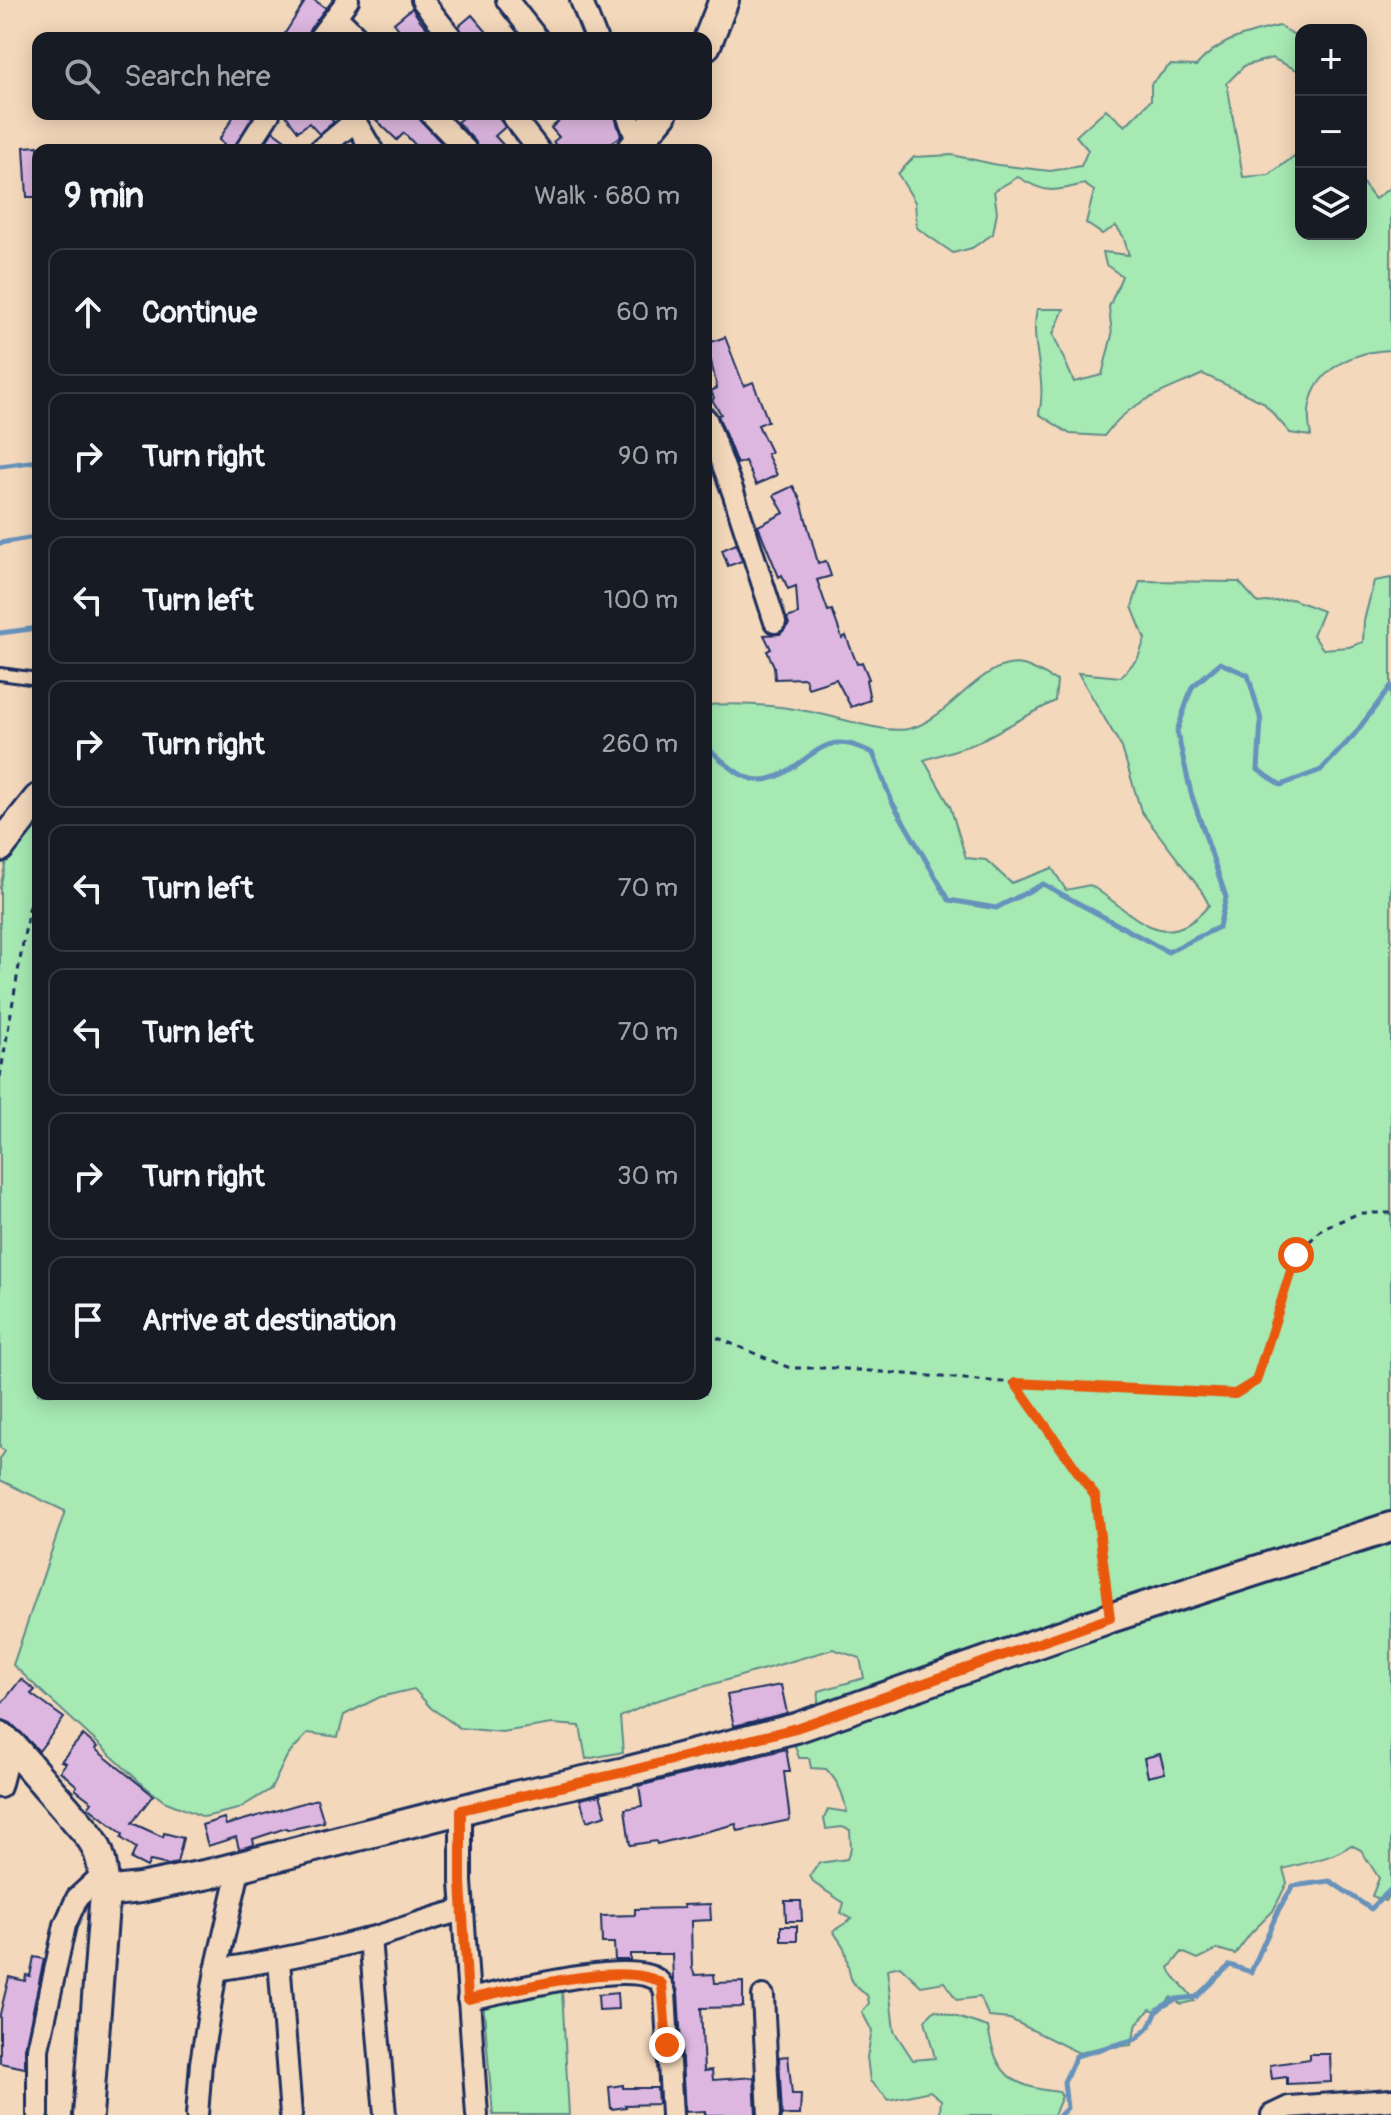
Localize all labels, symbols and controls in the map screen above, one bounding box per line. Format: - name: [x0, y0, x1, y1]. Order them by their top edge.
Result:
- map controls: [1295, 24, 1367, 240]
- button: +: [1295, 24, 1367, 96]
- search box: [32, 32, 712, 120]
- icon: search: [60, 54, 104, 98]
- text: Search here: [124, 58, 271, 95]
- button: −: [1295, 96, 1367, 168]
- button: layers: [1295, 168, 1367, 240]
- text: 9 min: [64, 175, 144, 218]
- text: Walk · 680 m: [534, 180, 680, 212]
- icon: ahead: [66, 290, 110, 334]
- text: Continue: [142, 294, 257, 331]
- text: 60 m: [616, 296, 678, 328]
- icon: right: [66, 434, 110, 478]
- text: Turn right: [142, 438, 265, 475]
- text: 90 m: [618, 440, 678, 472]
- icon: left: [66, 578, 110, 622]
- text: Turn left: [142, 582, 253, 619]
- text: 100 m: [604, 584, 678, 616]
- icon: right: [66, 722, 110, 766]
- text: Turn right: [142, 726, 265, 763]
- text: 260 m: [602, 728, 678, 760]
- icon: left: [66, 866, 110, 910]
- text: Turn left: [142, 870, 253, 907]
- text: 70 m: [618, 872, 678, 904]
- icon: left: [66, 1010, 110, 1054]
- text: Turn left: [142, 1014, 253, 1051]
- text: 70 m: [618, 1016, 678, 1048]
- icon: right: [66, 1154, 110, 1198]
- text: Turn right: [142, 1158, 265, 1195]
- text: 30 m: [617, 1160, 678, 1192]
- route start: [1278, 1237, 1314, 1273]
- icon: arrive: [66, 1298, 110, 1342]
- text: Arrive at destination: [142, 1302, 396, 1339]
- route end: [649, 2027, 685, 2063]

